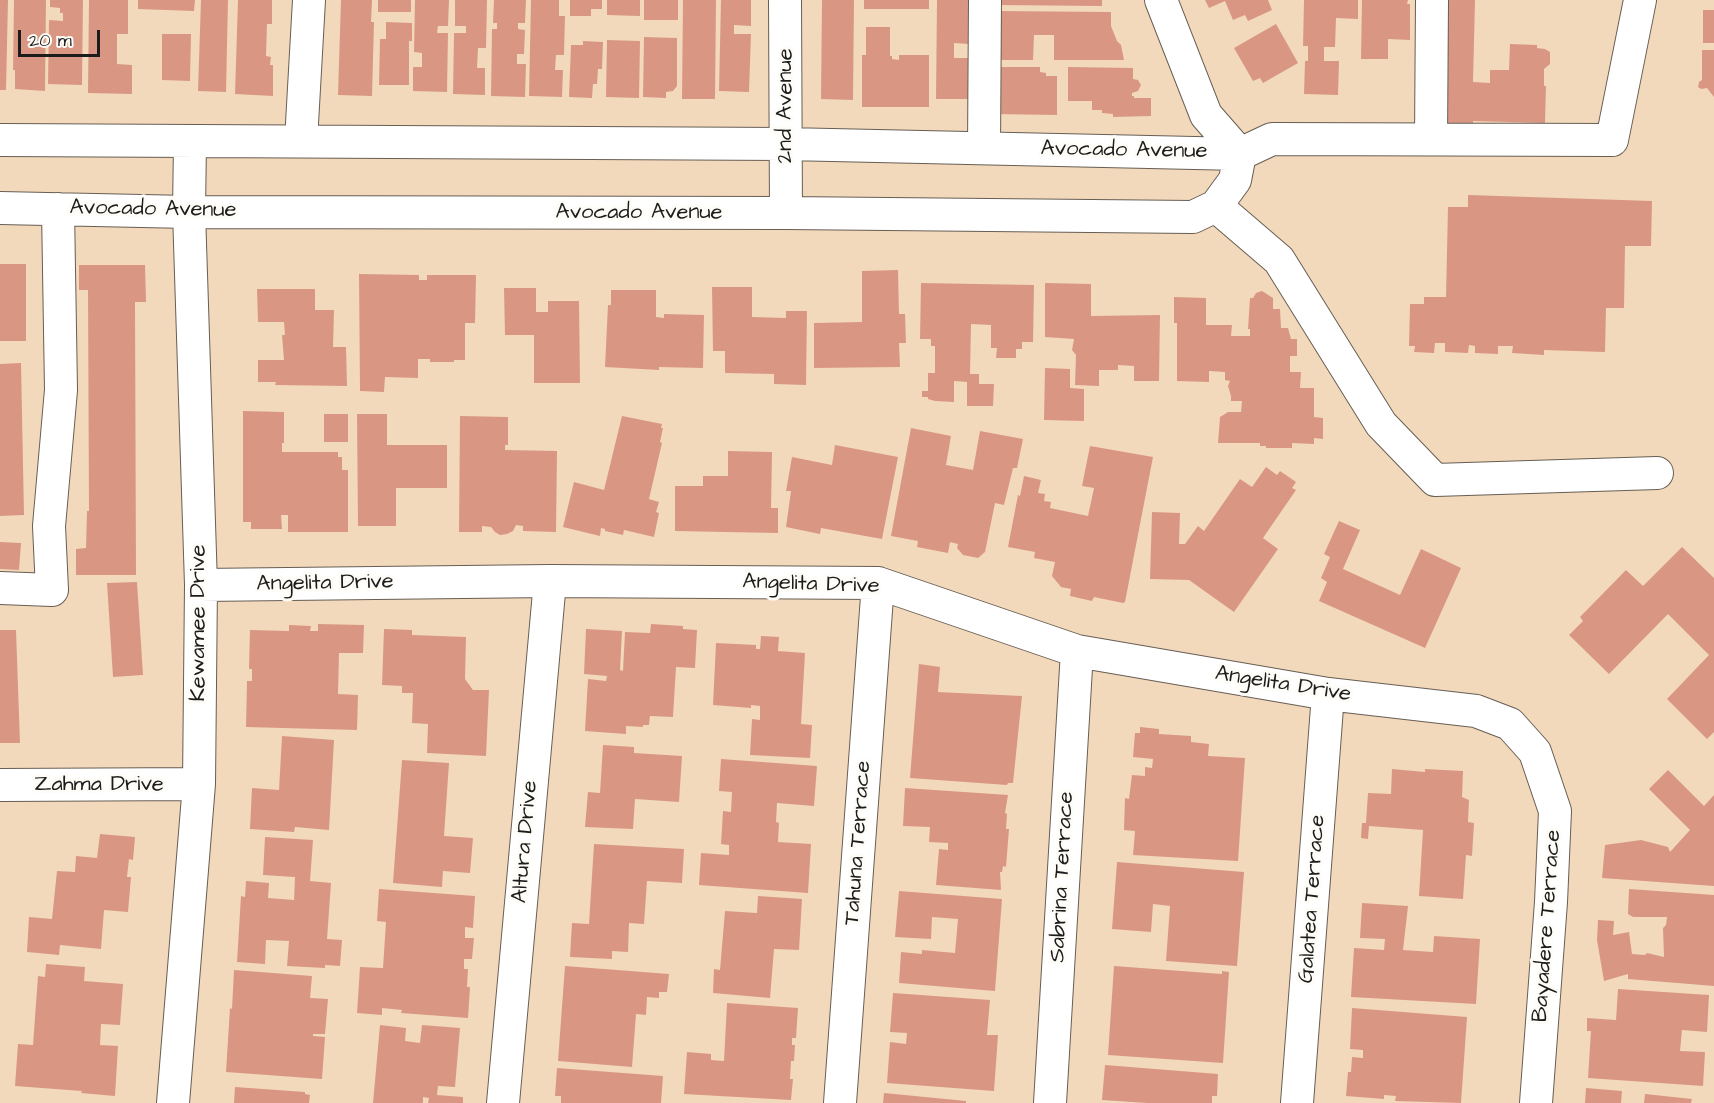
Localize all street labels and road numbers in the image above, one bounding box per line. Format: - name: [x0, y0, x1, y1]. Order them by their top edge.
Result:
- street label: 2nd Avenue: [773, 48, 799, 164]
- street label: Avocado Avenue: [1040, 136, 1208, 166]
- street label: Avocado Avenue: [69, 195, 237, 225]
- street label: Avocado Avenue: [556, 200, 722, 226]
- street label: Kewamee Drive: [186, 545, 212, 701]
- street label: Angelita Drive: [742, 569, 880, 601]
- street label: Angelita Drive: [256, 570, 394, 598]
- street label: Angelita Drive: [1213, 661, 1353, 709]
- street label: Tahuna Terrace: [840, 760, 878, 926]
- street label: Zahma Drive: [34, 772, 164, 798]
- street label: Altura Drive: [507, 780, 545, 904]
- street label: Sabrina Terrace: [1045, 791, 1081, 963]
- street label: Galatea Terrace: [1294, 814, 1332, 984]
- street label: Bayadere Terrace: [1528, 829, 1568, 1023]

